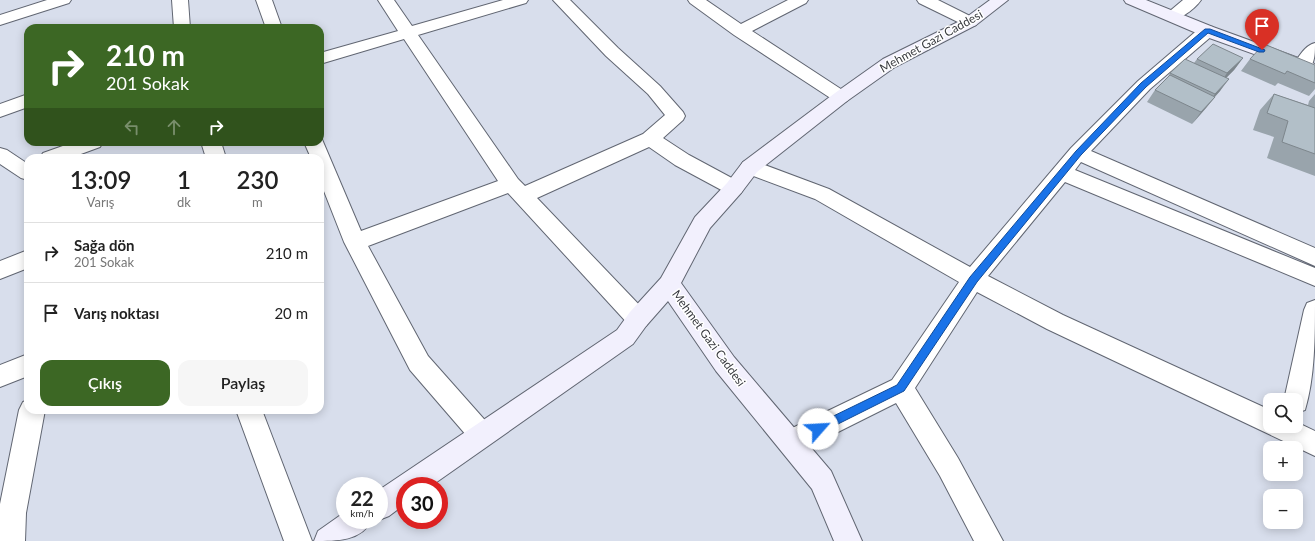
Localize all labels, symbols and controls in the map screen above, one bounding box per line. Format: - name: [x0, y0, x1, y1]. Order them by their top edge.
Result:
- street label: Mehmet Gazi Caddesi: [877, 6, 985, 76]
- pin: [1245, 9, 1279, 50]
- icon: arrive: [1251, 15, 1273, 37]
- text: 210 m: [106, 38, 185, 72]
- icon: right: [40, 40, 92, 92]
- text: 201 Sokak: [106, 72, 189, 94]
- icon: left: [121, 116, 143, 138]
- icon: ahead: [163, 116, 185, 138]
- icon: right: [205, 116, 227, 138]
- text: 13:09: [70, 165, 131, 194]
- text: 1: [177, 165, 191, 194]
- text: 230: [237, 165, 278, 194]
- text: Varış: [87, 194, 114, 210]
- text: dk: [177, 194, 191, 210]
- text: m: [252, 194, 263, 210]
- text: Sağa dön: [74, 236, 135, 254]
- icon: right: [40, 242, 62, 264]
- text: 210 m: [266, 244, 308, 262]
- text: 201 Sokak: [74, 254, 134, 270]
- street label: Mehmet Gazi Caddesi: [669, 287, 749, 389]
- icon: arrive: [40, 302, 62, 324]
- text: Varış noktası: [74, 304, 159, 322]
- text: 20 m: [274, 304, 308, 322]
- button: Çıkış: [40, 360, 170, 406]
- button: Paylaş: [178, 360, 308, 406]
- map controls: [1263, 393, 1303, 529]
- button: search: [1263, 393, 1303, 433]
- position arrow: [797, 408, 839, 450]
- button: +: [1263, 441, 1303, 481]
- speed limit sign: 30: [396, 477, 448, 529]
- text: 22: [350, 486, 374, 510]
- button: −: [1263, 489, 1303, 529]
- text: km/h: [350, 507, 374, 519]

